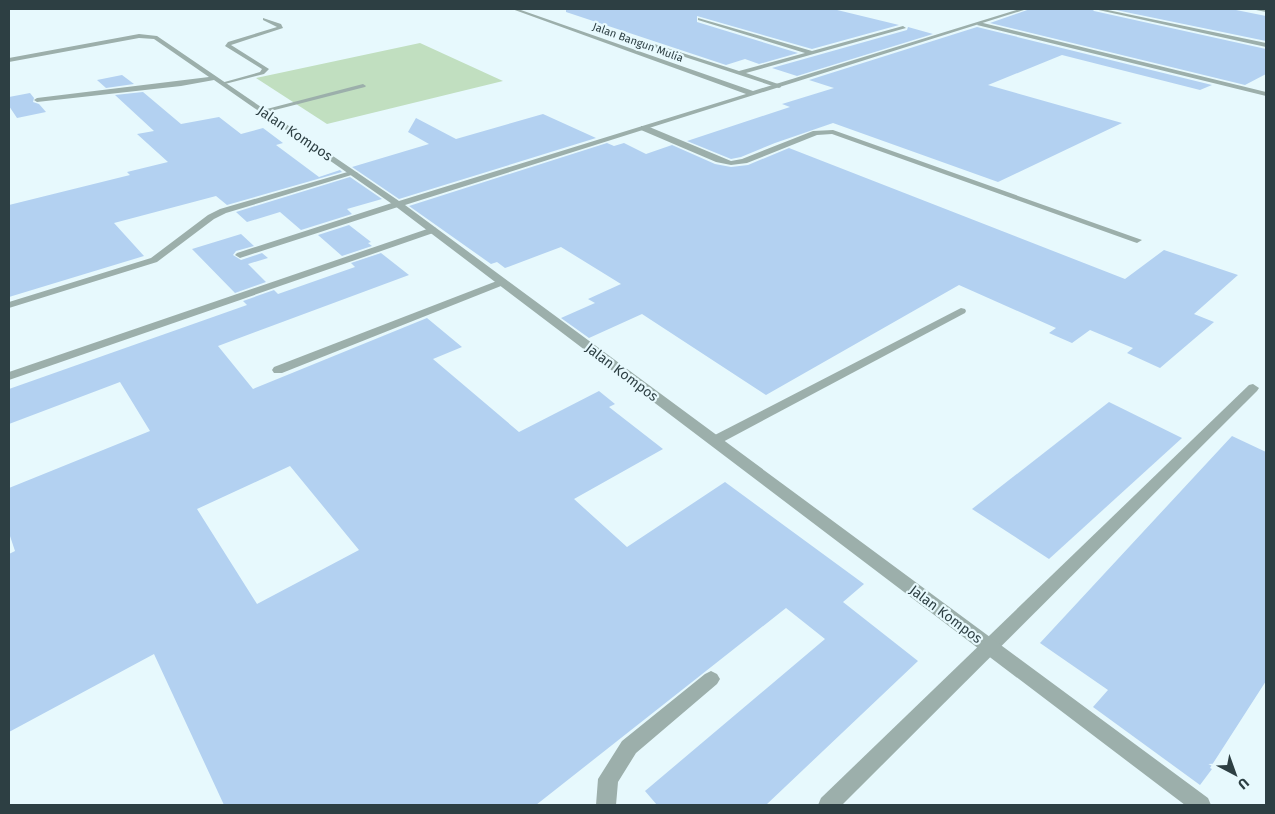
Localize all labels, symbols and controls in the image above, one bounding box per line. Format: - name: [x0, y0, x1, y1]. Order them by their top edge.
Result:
- street label: Jalan Bangun Mulia: [591, 20, 685, 65]
- street label: Jalan Kompos: [254, 102, 336, 165]
- street label: Jalan Kompos: [582, 340, 662, 406]
- street label: Jalan Kompos: [906, 582, 986, 648]
- north arrow: [1210, 749, 1260, 799]
- text: U: [1234, 774, 1252, 793]

